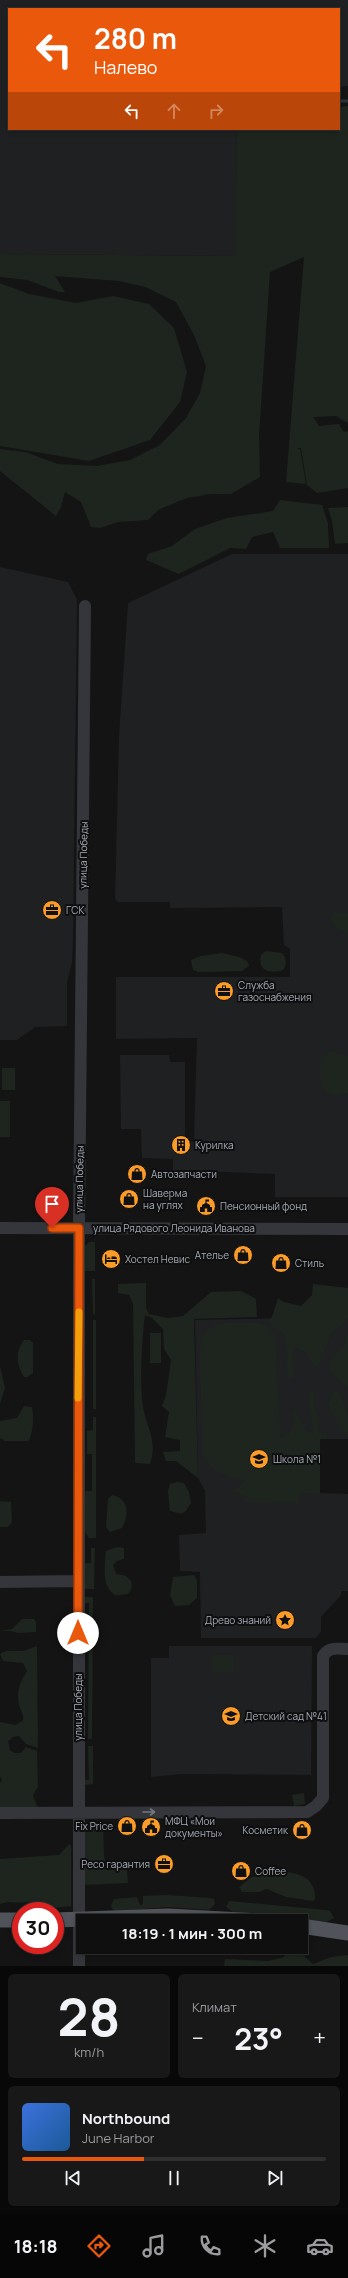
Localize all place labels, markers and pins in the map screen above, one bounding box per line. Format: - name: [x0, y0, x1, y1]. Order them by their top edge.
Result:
- office icon: ГСК: [41, 899, 63, 921]
- place label: ГСК: [66, 903, 84, 917]
- place label: Служба газоснабжения: [238, 978, 311, 1004]
- office icon: Служба газоснабжения: [213, 980, 235, 1002]
- building icon: Курилка: [170, 1134, 192, 1156]
- place label: Курилка: [195, 1138, 234, 1152]
- shop icon: Автозапчасти: [126, 1163, 148, 1185]
- place label: Автозапчасти: [151, 1167, 217, 1181]
- place label: Шаверма на углях: [143, 1186, 187, 1212]
- pin: [35, 1187, 69, 1228]
- shop icon: Шаверма на углях: [118, 1188, 140, 1210]
- public building icon: Пенсионный фонд: [195, 1195, 217, 1217]
- place label: Пенсионный фонд: [220, 1199, 307, 1213]
- shop icon: Ателье: [232, 1244, 254, 1266]
- hotel icon: Хостел Невис: [100, 1248, 122, 1270]
- place label: Ателье: [195, 1248, 229, 1262]
- place label: Хостел Невис: [125, 1252, 191, 1266]
- shop icon: Стиль: [270, 1252, 292, 1274]
- place label: Стиль: [295, 1256, 324, 1270]
- school or university icon: Школа №1: [248, 1448, 270, 1470]
- place label: Школа №1: [273, 1452, 321, 1466]
- place icon: Древо знаний: [274, 1609, 296, 1631]
- place label: Древо знаний: [205, 1613, 271, 1627]
- school or university icon: Детский сад №41: [220, 1705, 242, 1727]
- place label: Детский сад №41: [245, 1709, 327, 1723]
- place label: МФЦ «Мои документы»: [165, 1814, 223, 1840]
- shop icon: Fix Price: [116, 1815, 138, 1837]
- public building icon: МФЦ «Мои документы»: [140, 1816, 162, 1838]
- place label: Fix Price: [75, 1819, 113, 1833]
- shop icon: Косметик: [291, 1819, 313, 1841]
- place label: Косметик: [243, 1823, 289, 1837]
- office icon: Ресо гарантия: [153, 1853, 175, 1875]
- place label: Ресо гарантия: [81, 1857, 150, 1871]
- shop icon: Coffee: [230, 1860, 252, 1882]
- place label: Coffee: [255, 1864, 286, 1878]

